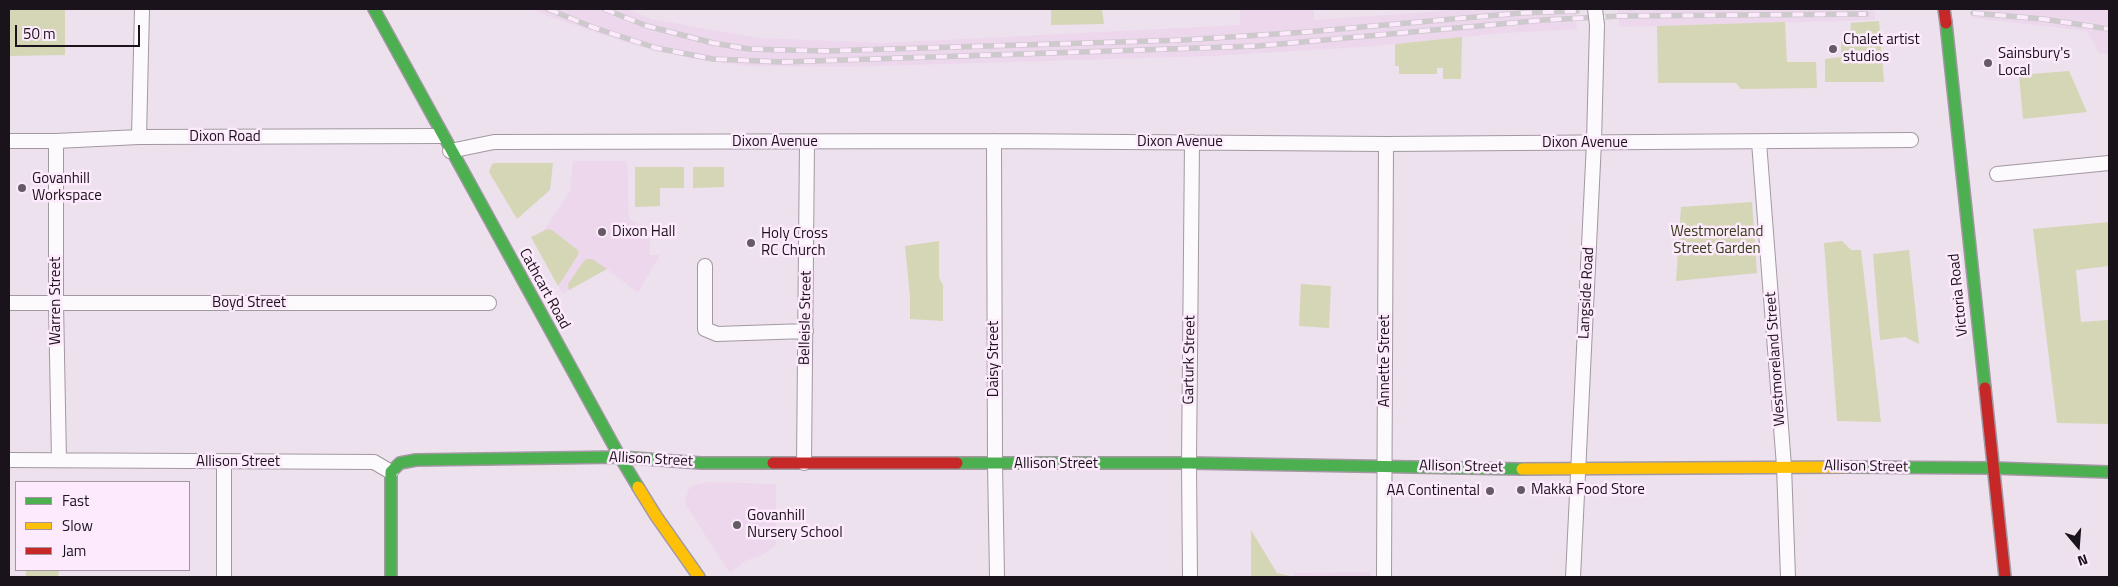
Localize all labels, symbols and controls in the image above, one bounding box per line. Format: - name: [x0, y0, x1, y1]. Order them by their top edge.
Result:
- scale bar: [18, 15, 142, 47]
- text: 50 m: [23, 22, 56, 45]
- place label: Chalet artist studios: [1843, 31, 1920, 66]
- marker: Chalet artist studios: [1827, 43, 1839, 55]
- place label: Sainsbury's Local: [1998, 45, 2070, 80]
- marker: Sainsbury's Local: [1982, 57, 1994, 69]
- street label: Dixon Road: [189, 128, 261, 146]
- street label: Dixon Avenue: [732, 133, 818, 151]
- street label: Dixon Avenue: [1137, 133, 1223, 151]
- street label: Dixon Avenue: [1542, 134, 1628, 152]
- place label: Govanhill Workspace: [32, 170, 102, 205]
- marker: Govanhill Workspace: [16, 182, 28, 194]
- place label: Dixon Hall: [612, 223, 675, 241]
- park label: Westmoreland Street Garden: [1671, 223, 1763, 258]
- place label: Holy Cross RC Church: [761, 225, 828, 260]
- marker: Dixon Hall: [596, 226, 608, 238]
- marker: Holy Cross RC Church: [745, 237, 757, 249]
- street label: Cathcart Road: [514, 246, 574, 332]
- street label: Langside Road: [1576, 247, 1598, 339]
- street label: Victoria Road: [1946, 253, 1972, 337]
- street label: Warren Street: [47, 257, 65, 345]
- street label: Belleisle Street: [796, 271, 816, 365]
- street label: Westmoreland Street: [1762, 291, 1790, 427]
- street label: Boyd Street: [212, 294, 286, 312]
- street label: Garturk Street: [1180, 315, 1200, 405]
- street label: Annette Street: [1376, 315, 1394, 407]
- street label: Daisy Street: [985, 321, 1003, 397]
- street label: Allison Street: [609, 449, 693, 471]
- street label: Allison Street: [196, 453, 280, 471]
- street label: Allison Street: [1014, 455, 1098, 473]
- street label: Allison Street: [1419, 457, 1503, 477]
- street label: Allison Street: [1824, 457, 1908, 477]
- legend: [15, 481, 190, 571]
- place label: Makka Food Store: [1531, 481, 1645, 499]
- place label: AA Continental: [1386, 482, 1480, 500]
- marker: Makka Food Store: [1515, 484, 1527, 496]
- marker: AA Continental: [1484, 485, 1496, 497]
- text: Fast: [62, 489, 89, 512]
- place label: Govanhill Nursery School: [747, 507, 843, 542]
- text: Slow: [62, 514, 93, 537]
- marker: Govanhill Nursery School: [731, 519, 743, 531]
- north arrow: [2053, 521, 2103, 571]
- text: Jam: [62, 539, 86, 562]
- text: N: [2075, 549, 2091, 572]

